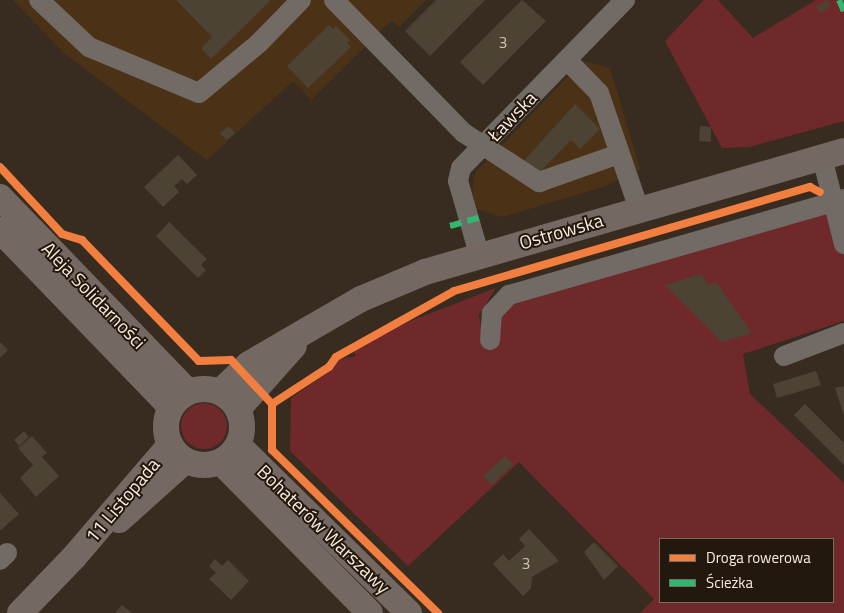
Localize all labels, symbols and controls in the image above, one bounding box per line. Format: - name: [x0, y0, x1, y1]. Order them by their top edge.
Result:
- house number: 3: [499, 32, 507, 52]
- street label: Ławska: [483, 86, 541, 146]
- street label: Ostrowska: [516, 208, 606, 254]
- street label: Aleja Solidarności: [37, 237, 151, 353]
- street label: 11 Listopada: [80, 453, 164, 547]
- street label: Bohaterów Warszawy: [253, 460, 395, 598]
- legend: [659, 538, 834, 603]
- text: Droga rowerowa: [706, 546, 811, 569]
- house number: 3: [522, 553, 530, 573]
- text: Ścieżka: [706, 571, 753, 594]

